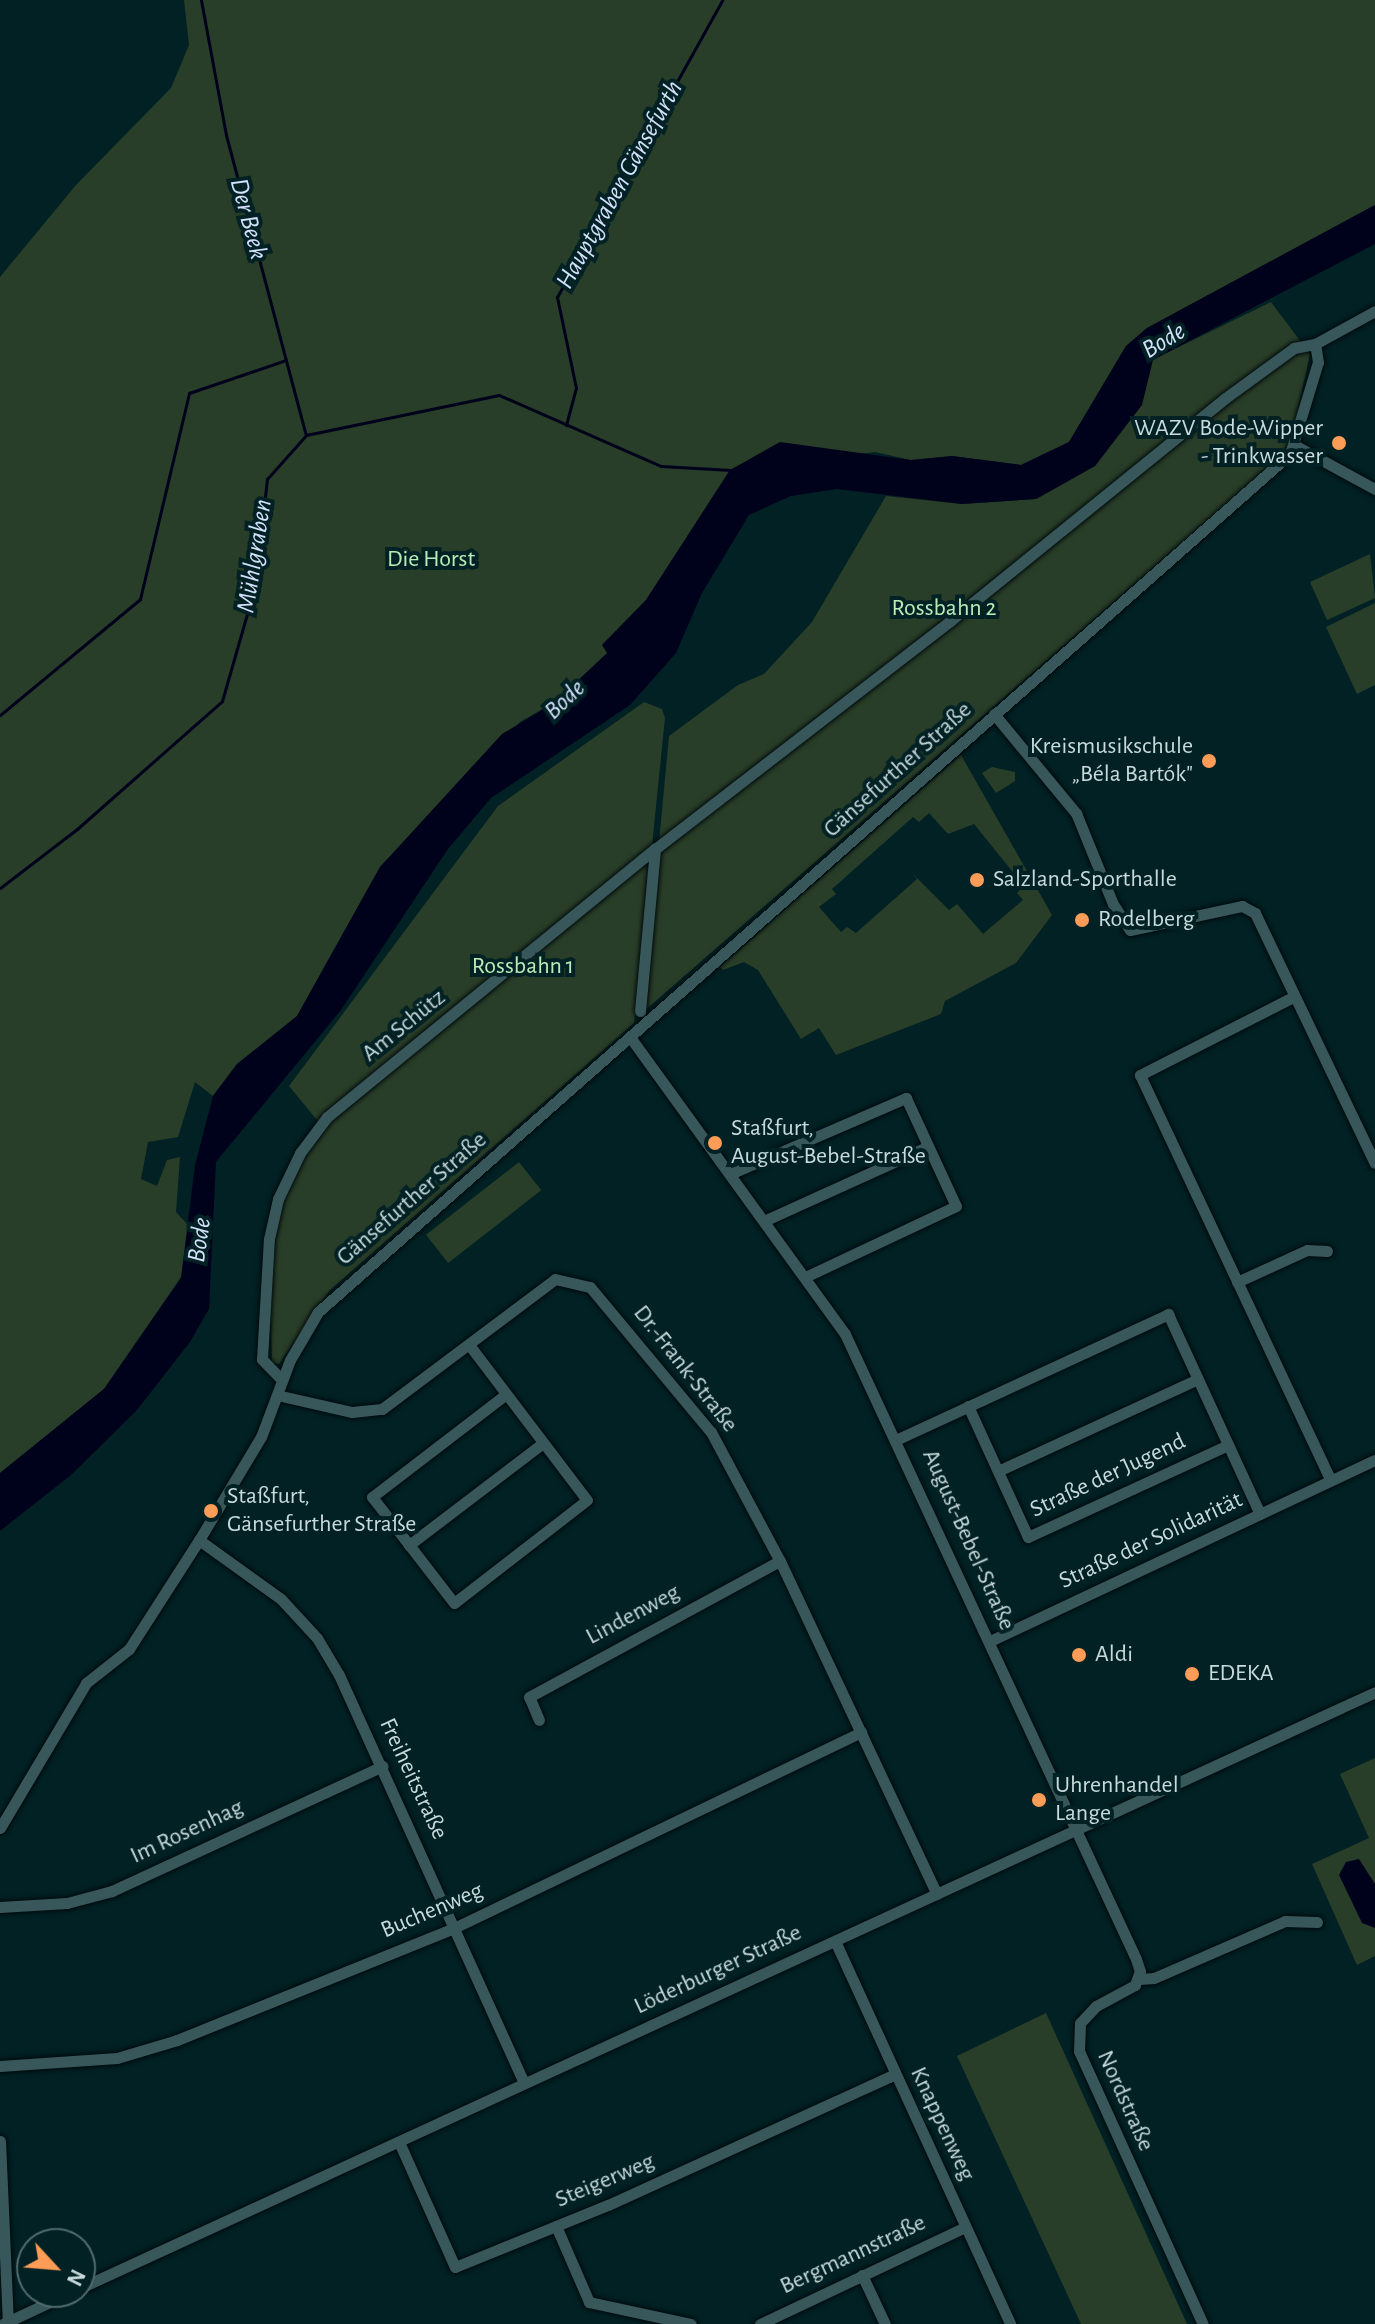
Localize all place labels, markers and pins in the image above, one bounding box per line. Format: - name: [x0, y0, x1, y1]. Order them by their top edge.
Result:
- place label: WAZV Bode-Wipper - Trinkwasser: [1134, 415, 1323, 471]
- marker: WAZV Bode-Wipper - Trinkwasser: [1330, 434, 1348, 452]
- place label: Kreismusikschule „Béla Bartók": [1030, 733, 1193, 789]
- marker: Kreismusikschule „Béla Bartók": [1200, 752, 1218, 770]
- place label: Salzland-Sporthalle: [993, 866, 1177, 894]
- marker: Salzland-Sporthalle: [968, 871, 986, 889]
- place label: Rodelberg: [1098, 906, 1195, 934]
- marker: Rodelberg: [1073, 911, 1091, 929]
- place label: Staßfurt, August-Bebel-Straße: [731, 1115, 926, 1171]
- marker: Staßfurt, August-Bebel-Straße: [706, 1134, 724, 1152]
- place label: Staßfurt, Gänsefurther Straße: [227, 1483, 416, 1539]
- marker: Staßfurt, Gänsefurther Straße: [202, 1502, 220, 1520]
- place label: Aldi: [1095, 1641, 1133, 1669]
- marker: Aldi: [1070, 1646, 1088, 1664]
- place label: EDEKA: [1208, 1660, 1274, 1688]
- marker: EDEKA: [1183, 1665, 1201, 1683]
- place label: Uhrenhandel Lange: [1055, 1772, 1179, 1828]
- marker: Uhrenhandel Lange: [1030, 1791, 1048, 1809]

